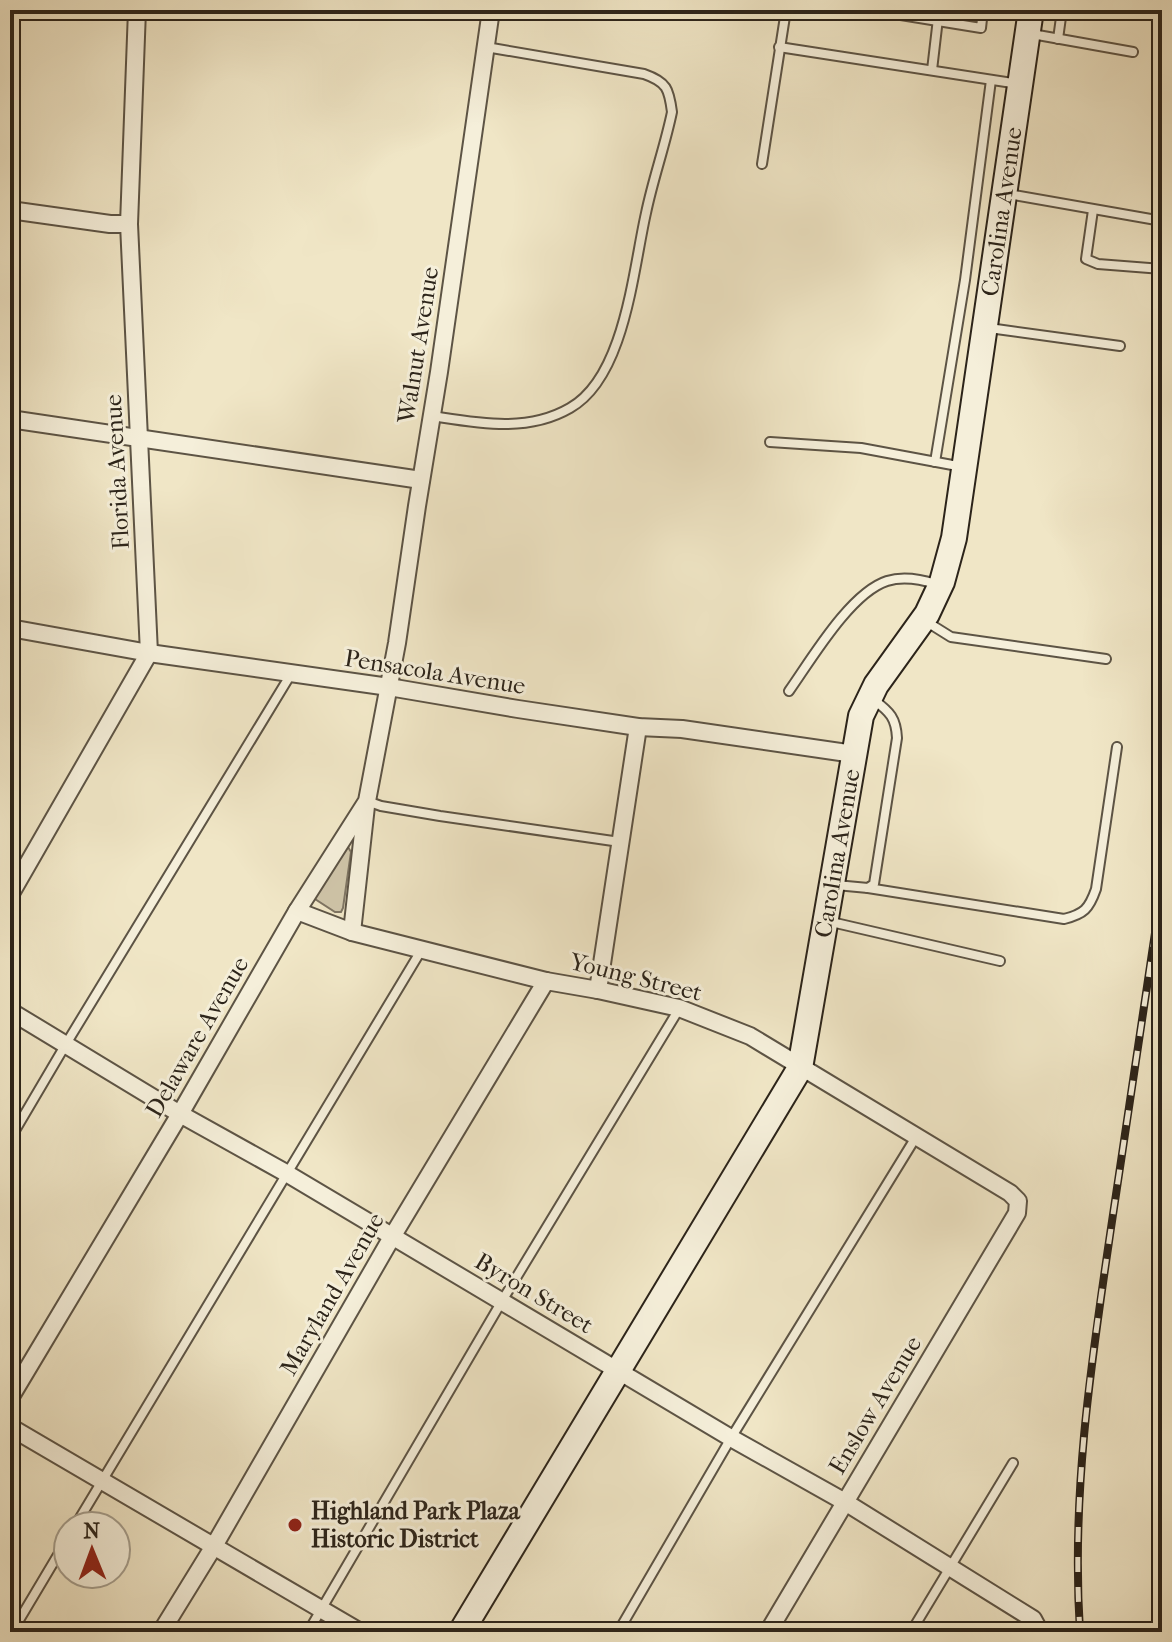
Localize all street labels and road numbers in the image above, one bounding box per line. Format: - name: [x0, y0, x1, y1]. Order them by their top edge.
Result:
- street label: Carolina Avenue: [975, 125, 1028, 298]
- street label: Walnut Avenue: [392, 265, 444, 426]
- street label: Florida Avenue: [99, 394, 135, 550]
- street label: Pensacola Avenue: [343, 644, 527, 700]
- street label: Carolina Avenue: [809, 767, 866, 940]
- street label: Young Street: [566, 947, 705, 1007]
- street label: Delaware Avenue: [140, 952, 254, 1122]
- street label: Maryland Avenue: [274, 1208, 390, 1380]
- street label: Byron Street: [470, 1247, 599, 1339]
- street label: Enslow Avenue: [823, 1331, 927, 1479]

